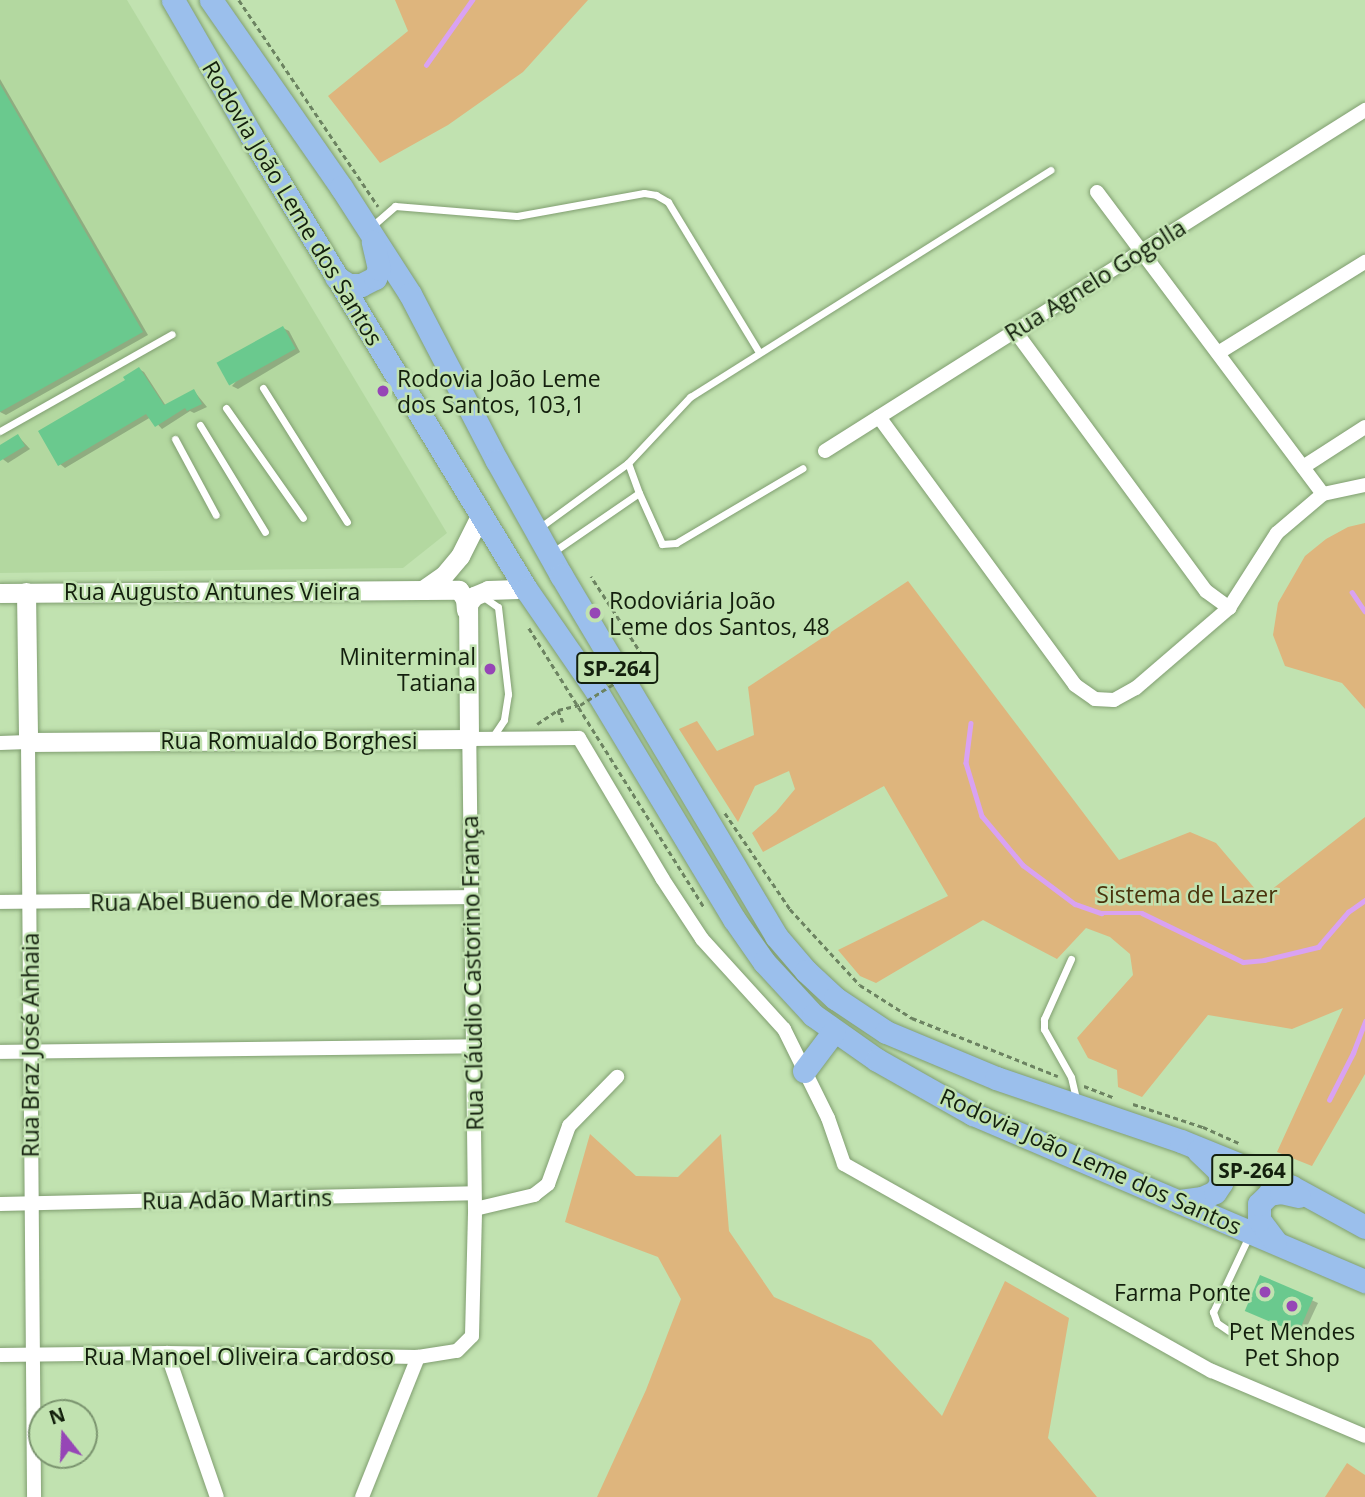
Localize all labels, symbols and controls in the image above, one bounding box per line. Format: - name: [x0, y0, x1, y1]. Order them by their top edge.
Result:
- street label: Rodovia João Leme dos Santos: [197, 56, 389, 350]
- street label: Rua Agnelo Gogolla: [999, 213, 1191, 347]
- place label: Rodovia João Leme dos Santos, 103,1: [397, 364, 601, 418]
- marker: Rodovia João Leme dos Santos, 103,1: [375, 383, 391, 399]
- street label: Rua Augusto Antunes Vieira: [64, 577, 360, 605]
- place label: Rodoviária João Leme dos Santos, 48: [609, 586, 830, 640]
- marker: Rodoviária João Leme dos Santos, 48: [587, 605, 603, 621]
- place label: Miniterminal Tatiana: [339, 642, 476, 696]
- road number: SP-264: [575, 650, 659, 686]
- marker: Miniterminal Tatiana: [482, 661, 498, 677]
- street label: Rua Romualdo Borghesi: [160, 726, 418, 754]
- street label: Rua Cláudio Castorino França: [455, 815, 489, 1131]
- park label: Sistema de Lazer: [1096, 880, 1278, 908]
- street label: Rua Abel Bueno de Moraes: [90, 884, 380, 916]
- street label: Rua Braz José Anhaia: [16, 933, 44, 1157]
- street label: Rodovia João Leme dos Santos: [936, 1082, 1246, 1240]
- road number: SP-264: [1210, 1152, 1294, 1188]
- street label: Rua Adão Martins: [142, 1184, 332, 1214]
- place label: Farma Ponte: [1114, 1278, 1251, 1306]
- marker: Farma Ponte: [1257, 1284, 1273, 1300]
- marker: Pet Mendes Pet Shop: [1284, 1298, 1300, 1314]
- place label: Pet Mendes Pet Shop: [1229, 1317, 1355, 1371]
- street label: Rua Manoel Oliveira Cardoso: [84, 1342, 394, 1370]
- north arrow: [28, 1399, 98, 1469]
- text: N: [46, 1401, 68, 1431]

